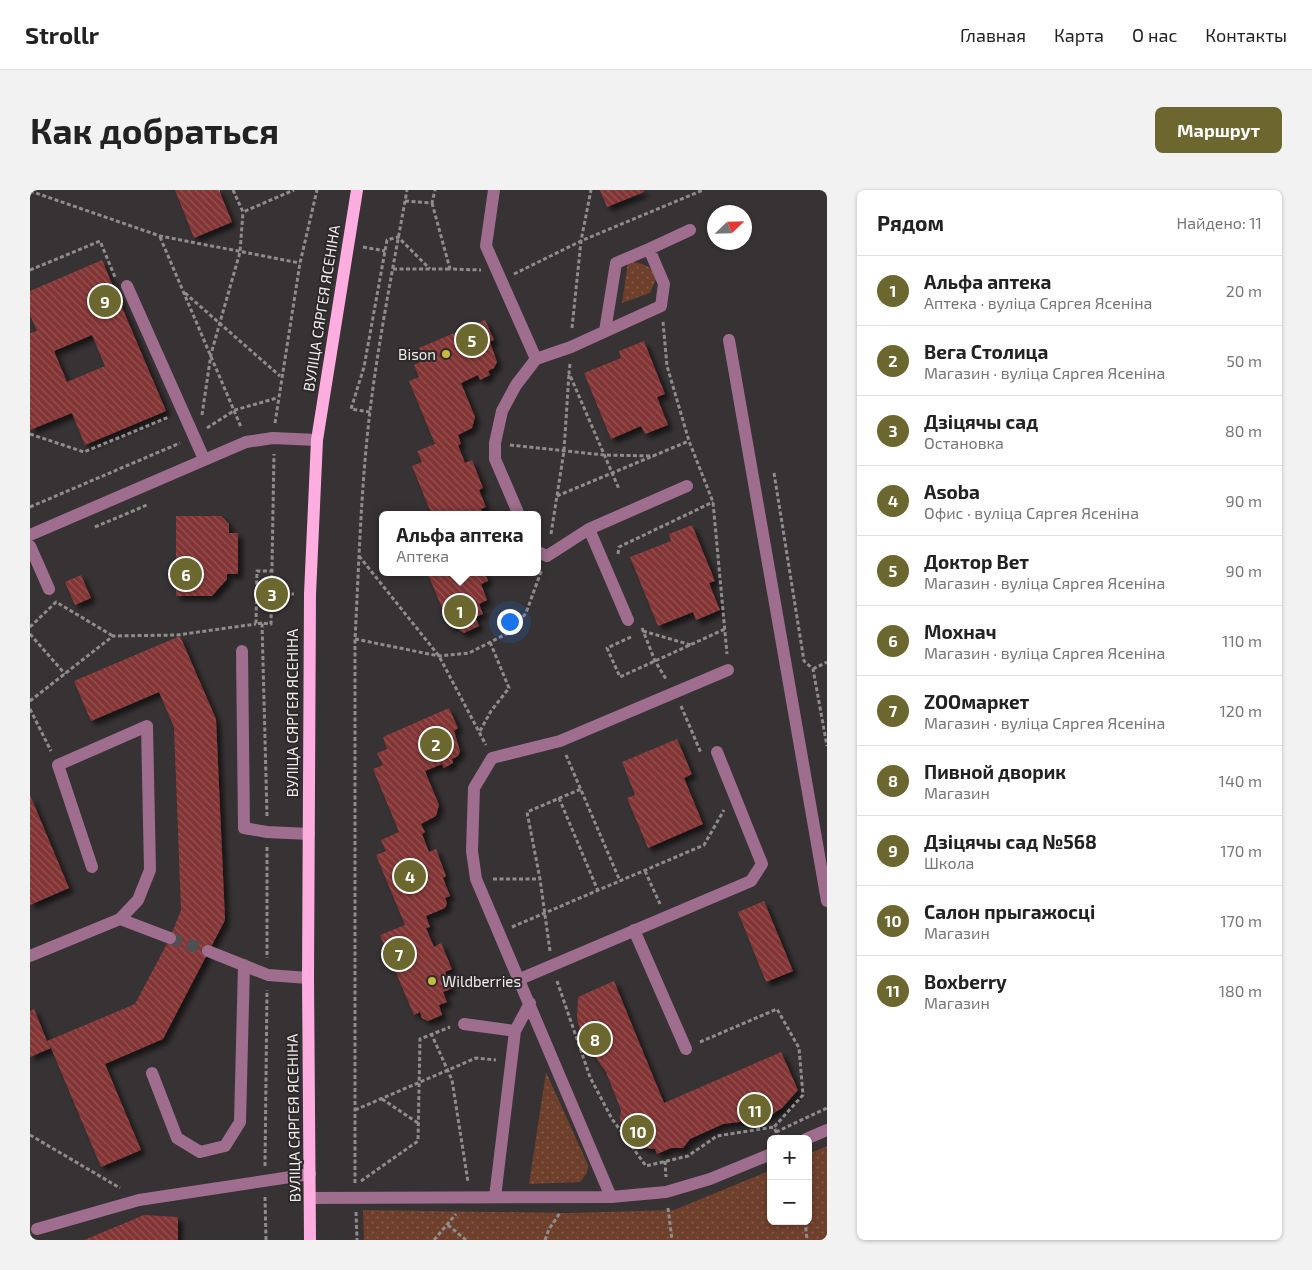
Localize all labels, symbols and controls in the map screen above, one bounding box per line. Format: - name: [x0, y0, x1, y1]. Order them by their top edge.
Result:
- text: Strollr: [25, 20, 99, 49]
- text: Главная: [960, 24, 1026, 46]
- text: Карта: [1054, 24, 1104, 46]
- text: О нас: [1132, 24, 1177, 46]
- text: Контакты: [1205, 24, 1287, 46]
- button: Маршрут: [1155, 107, 1282, 153]
- text: Как добраться: [30, 109, 279, 151]
- north arrow: [707, 205, 752, 250]
- text: Рядом: [877, 210, 944, 235]
- text: Найдено: 11: [1177, 213, 1262, 232]
- street label: ВУЛІЦА СЯРГЕЯ ЯСЕНІНА: [299, 223, 343, 393]
- text: Альфа аптека: [924, 270, 1051, 293]
- text: 1: [890, 281, 896, 300]
- text: 20 m: [1226, 281, 1262, 300]
- pin: 9: [89, 282, 121, 320]
- text: Аптека · вуліца Сяргея Ясеніна: [924, 293, 1152, 312]
- pin: 5: [456, 321, 488, 359]
- text: Вега Столица: [924, 340, 1048, 363]
- place label: Bison: [398, 345, 436, 363]
- marker: Bison: [440, 348, 452, 360]
- text: 2: [888, 351, 898, 370]
- text: 50 m: [1226, 351, 1262, 370]
- text: Магазин · вуліца Сяргея Ясеніна: [924, 363, 1165, 382]
- text: Дзіцячы сад: [924, 410, 1038, 433]
- text: 3: [888, 421, 898, 440]
- text: 80 m: [1225, 421, 1262, 440]
- text: Остановка: [924, 433, 1004, 452]
- text: Asoba: [924, 480, 980, 503]
- text: 4: [888, 491, 898, 510]
- text: 90 m: [1226, 491, 1262, 510]
- text: Офис · вуліца Сяргея Ясеніна: [924, 503, 1139, 522]
- popup: [379, 511, 541, 576]
- text: Альфа аптека: [396, 523, 524, 546]
- text: Аптека: [396, 546, 449, 565]
- text: Доктор Вет: [924, 550, 1029, 573]
- pin: 6: [170, 555, 202, 593]
- text: 5: [889, 561, 897, 580]
- text: 90 m: [1226, 561, 1262, 580]
- text: Магазин · вуліца Сяргея Ясеніна: [924, 573, 1165, 592]
- pin: 3: [256, 575, 288, 613]
- pin: 1: [444, 592, 476, 630]
- your location: [497, 609, 523, 635]
- text: Мохнач: [924, 620, 996, 643]
- street label: ВУЛІЦА СЯРГЕЯ ЯСЕНІНА: [283, 628, 301, 797]
- text: 6: [888, 631, 898, 650]
- text: 110 m: [1222, 631, 1262, 650]
- text: Магазин · вуліца Сяргея Ясеніна: [924, 643, 1165, 662]
- text: ZOOмаркет: [924, 690, 1029, 713]
- text: 7: [889, 701, 897, 720]
- text: 120 m: [1219, 701, 1262, 720]
- text: Магазин · вуліца Сяргея Ясеніна: [924, 713, 1165, 732]
- pin: 2: [420, 725, 452, 763]
- text: Пивной дворик: [924, 760, 1066, 783]
- text: 8: [888, 771, 898, 790]
- text: 140 m: [1219, 771, 1262, 790]
- text: Магазин: [924, 783, 990, 802]
- text: Дзіцячы сад №568: [924, 830, 1097, 853]
- text: 9: [888, 841, 898, 860]
- text: 170 m: [1220, 841, 1262, 860]
- text: Школа: [924, 853, 974, 872]
- pin: 4: [394, 857, 426, 895]
- text: Салон прыгажосці: [924, 900, 1095, 923]
- text: 10: [884, 911, 902, 930]
- text: 170 m: [1220, 911, 1262, 930]
- text: Магазин: [924, 923, 990, 942]
- pin: 7: [383, 935, 415, 973]
- text: Boxberry: [924, 970, 1007, 993]
- place label: Wildberries: [442, 972, 521, 990]
- marker: Wildberries: [426, 975, 438, 987]
- text: 11: [886, 981, 900, 1000]
- text: 180 m: [1219, 981, 1262, 1000]
- text: Магазин: [924, 993, 990, 1012]
- pin: 8: [579, 1020, 611, 1058]
- street label: ВУЛІЦА СЯРГЕЯ ЯСЕНІНА: [283, 1033, 303, 1202]
- pin: 11: [739, 1091, 771, 1129]
- pin: 10: [622, 1112, 654, 1150]
- map controls: [767, 1135, 812, 1225]
- button: +: [767, 1135, 812, 1180]
- button: −: [767, 1180, 812, 1225]

